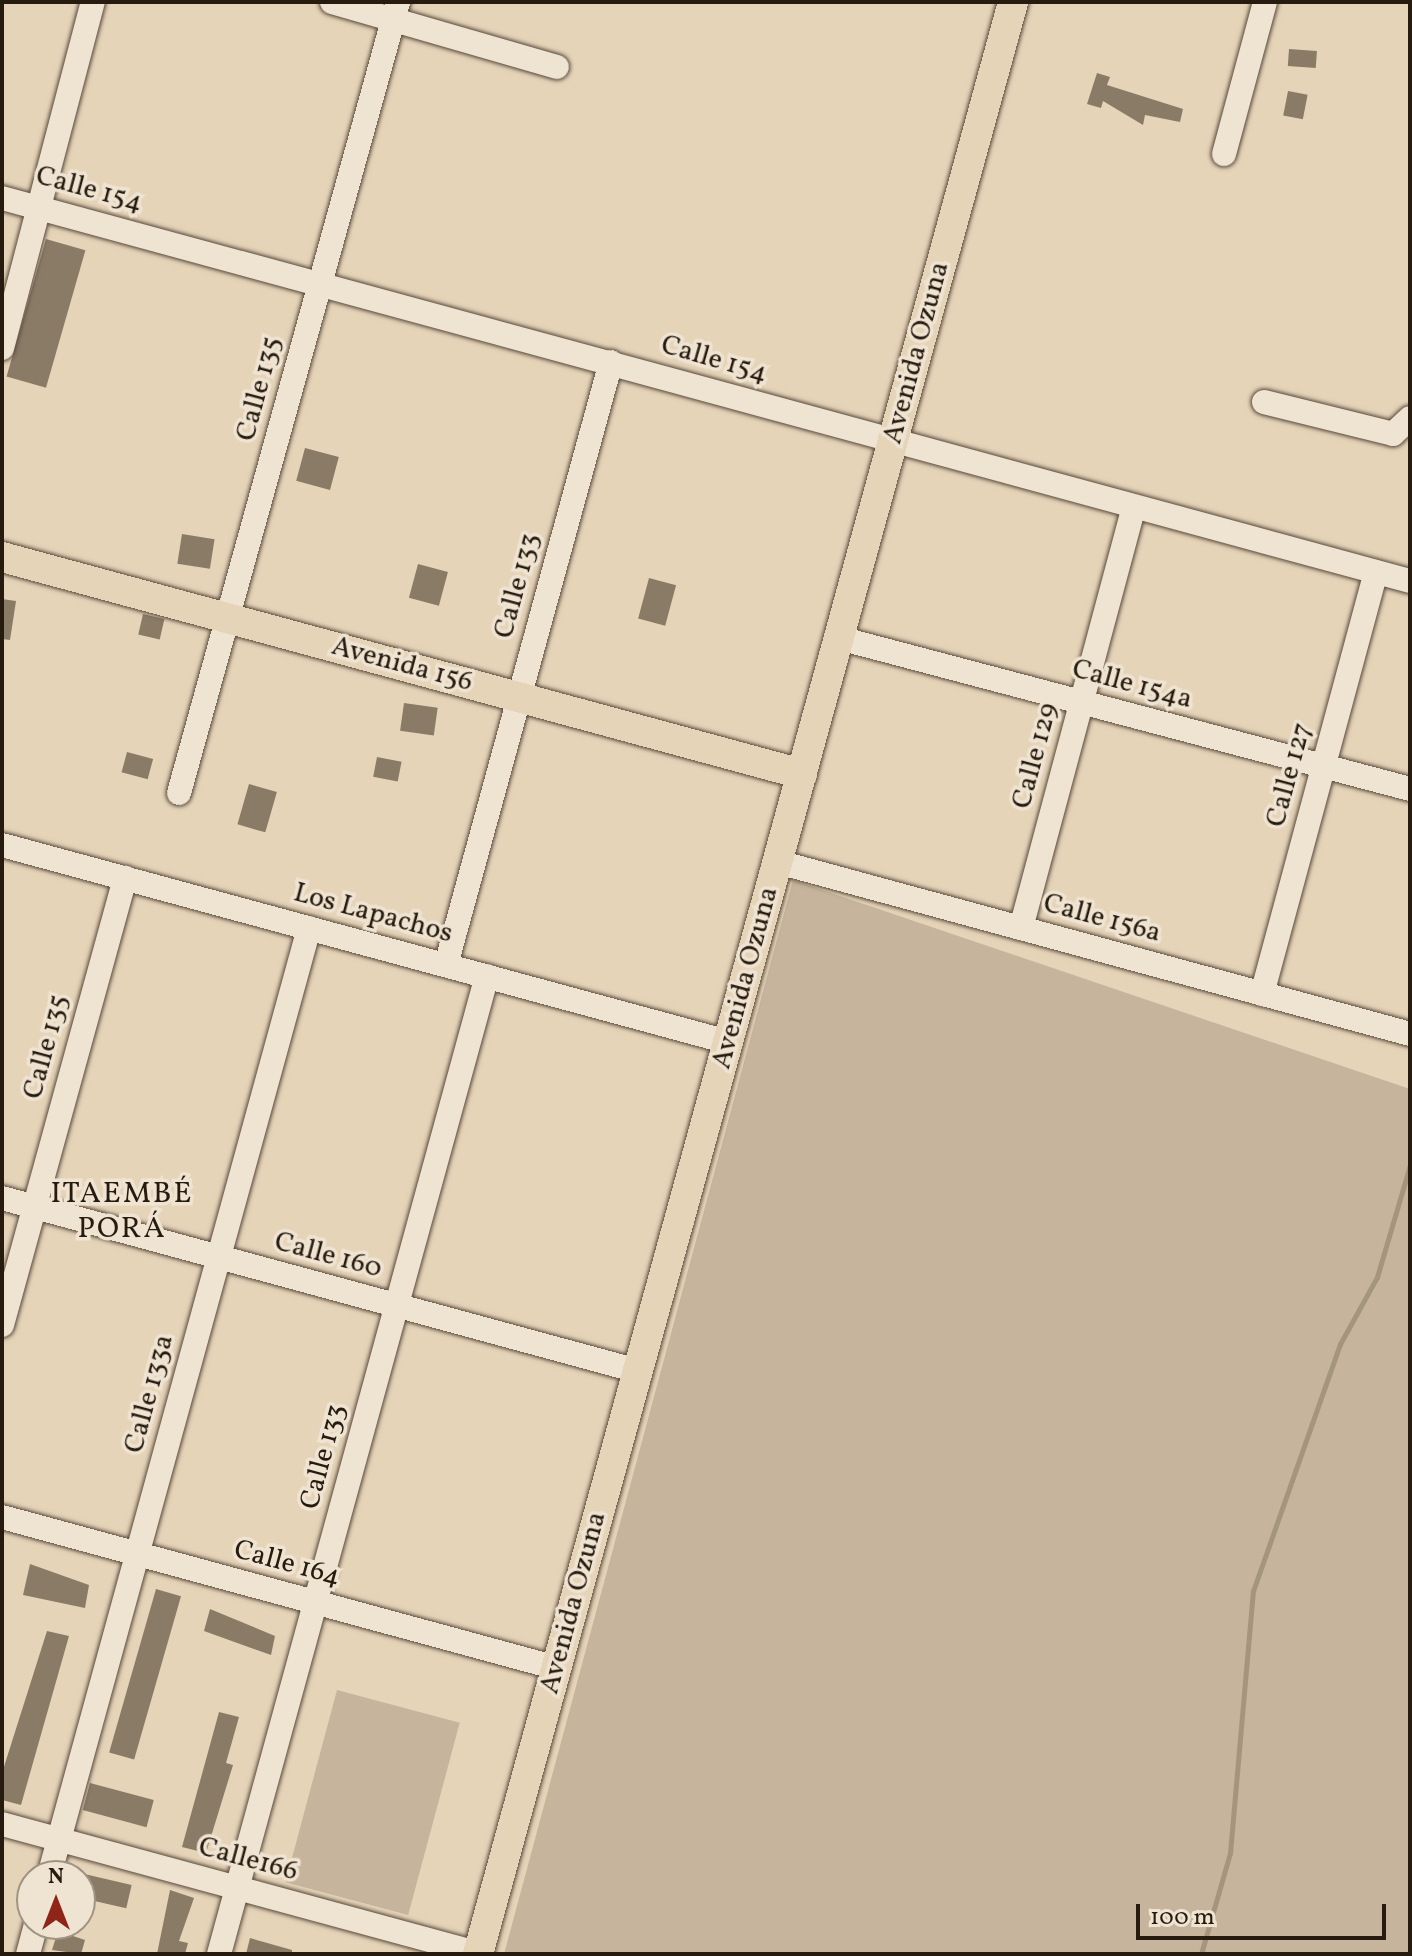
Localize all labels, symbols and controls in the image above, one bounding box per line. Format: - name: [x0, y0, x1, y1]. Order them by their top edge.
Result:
- street label: Calle 154: [32, 160, 146, 220]
- street label: Avenida Ozuna: [877, 258, 957, 448]
- street label: Calle 154: [657, 329, 771, 391]
- street label: Calle 135: [230, 333, 290, 445]
- street label: Calle 133: [488, 530, 548, 642]
- street label: Avenida 156: [328, 630, 476, 700]
- street label: Calle 154a: [1068, 653, 1196, 717]
- street label: Calle 129: [1006, 699, 1066, 813]
- street label: Calle 127: [1260, 719, 1320, 831]
- street label: Los Lapachos: [290, 877, 456, 951]
- street label: Avenida Ozuna: [706, 883, 786, 1073]
- street label: Calle 156a: [1040, 887, 1164, 951]
- street label: Calle 135: [17, 991, 77, 1103]
- district label: ITAEMBÉ PORÁ: [50, 1176, 194, 1246]
- street label: Calle 160: [271, 1226, 385, 1286]
- street label: Calle 133a: [118, 1331, 182, 1457]
- street label: Calle 133: [294, 1401, 354, 1513]
- street label: Avenida Ozuna: [534, 1508, 614, 1698]
- street label: Calle 164: [230, 1534, 344, 1594]
- street label: Calle166: [195, 1831, 301, 1889]
- north arrow: [16, 1860, 96, 1940]
- text: N: [48, 1862, 64, 1893]
- scale bar: [1140, 1888, 1390, 1938]
- text: 100 m: [1150, 1901, 1215, 1935]

